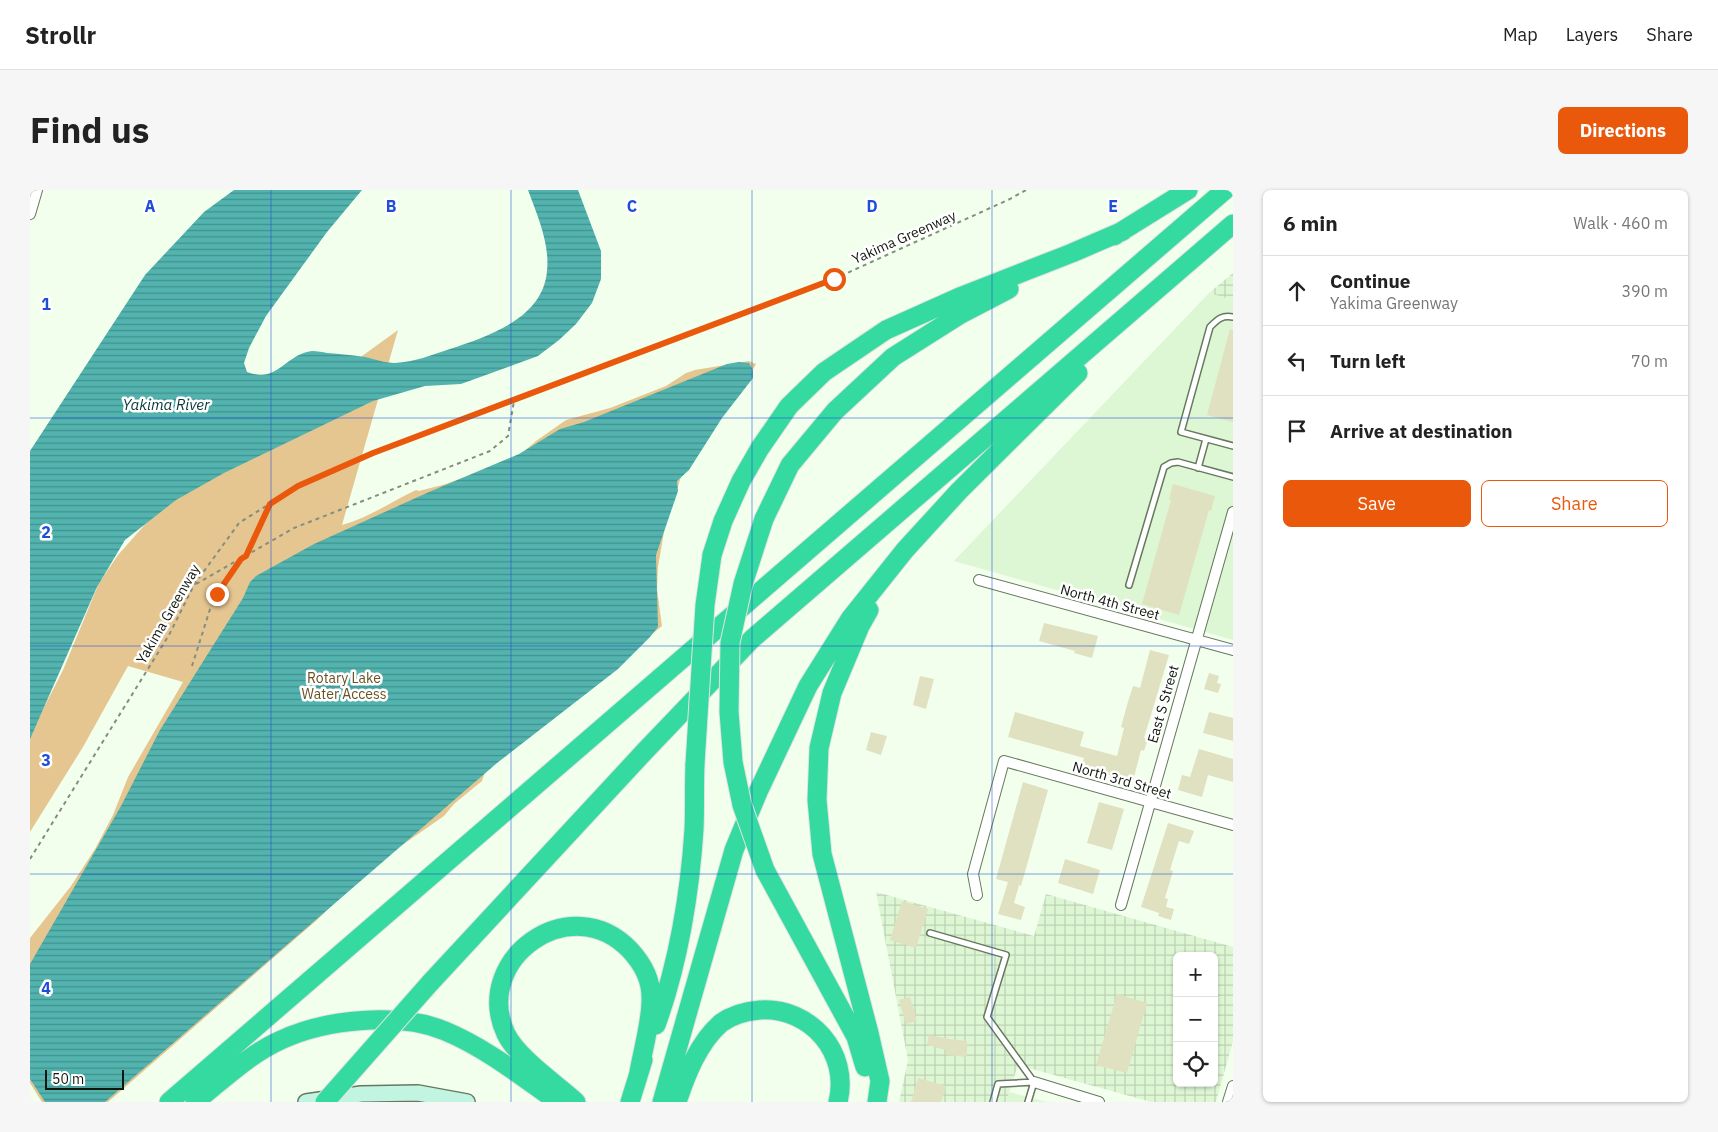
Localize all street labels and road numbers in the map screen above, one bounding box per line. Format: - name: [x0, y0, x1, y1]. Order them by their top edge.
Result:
- street label: Yakima Greenway: [849, 206, 959, 268]
- street label: Yakima Greenway: [132, 561, 204, 667]
- street label: North 4th Street: [1058, 580, 1162, 624]
- street label: East S Street: [1143, 663, 1183, 745]
- street label: North 3rd Street: [1070, 757, 1174, 803]

